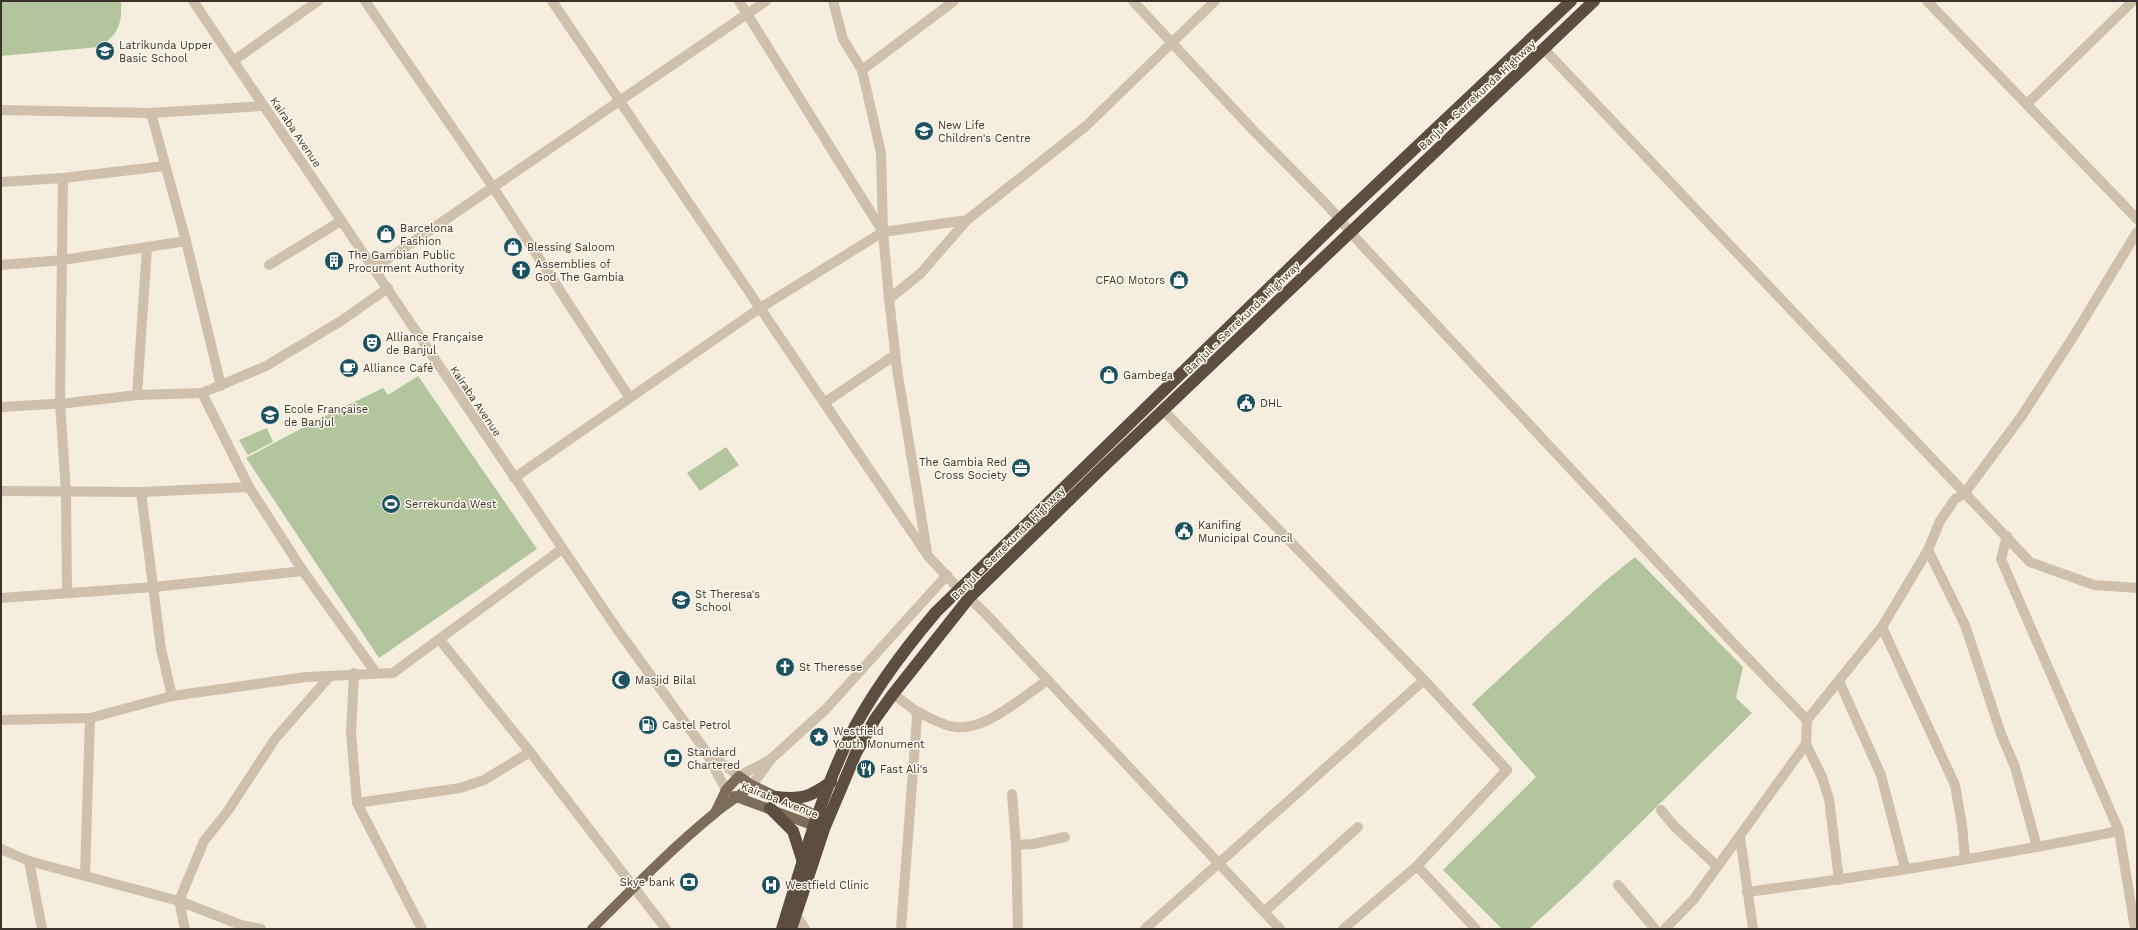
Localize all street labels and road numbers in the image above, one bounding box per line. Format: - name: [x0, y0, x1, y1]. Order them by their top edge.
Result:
- street label: Banjul - Serrekunda Highway: [1416, 37, 1539, 153]
- street label: Kairaba Avenue: [267, 95, 324, 170]
- street label: Banjul - Serrekunda Highway: [1182, 260, 1303, 377]
- street label: Kairaba Avenue: [447, 364, 504, 439]
- street label: Banjul - Serrekunda Highway: [949, 484, 1068, 603]
- street label: Kairaba Avenue: [739, 780, 820, 821]

